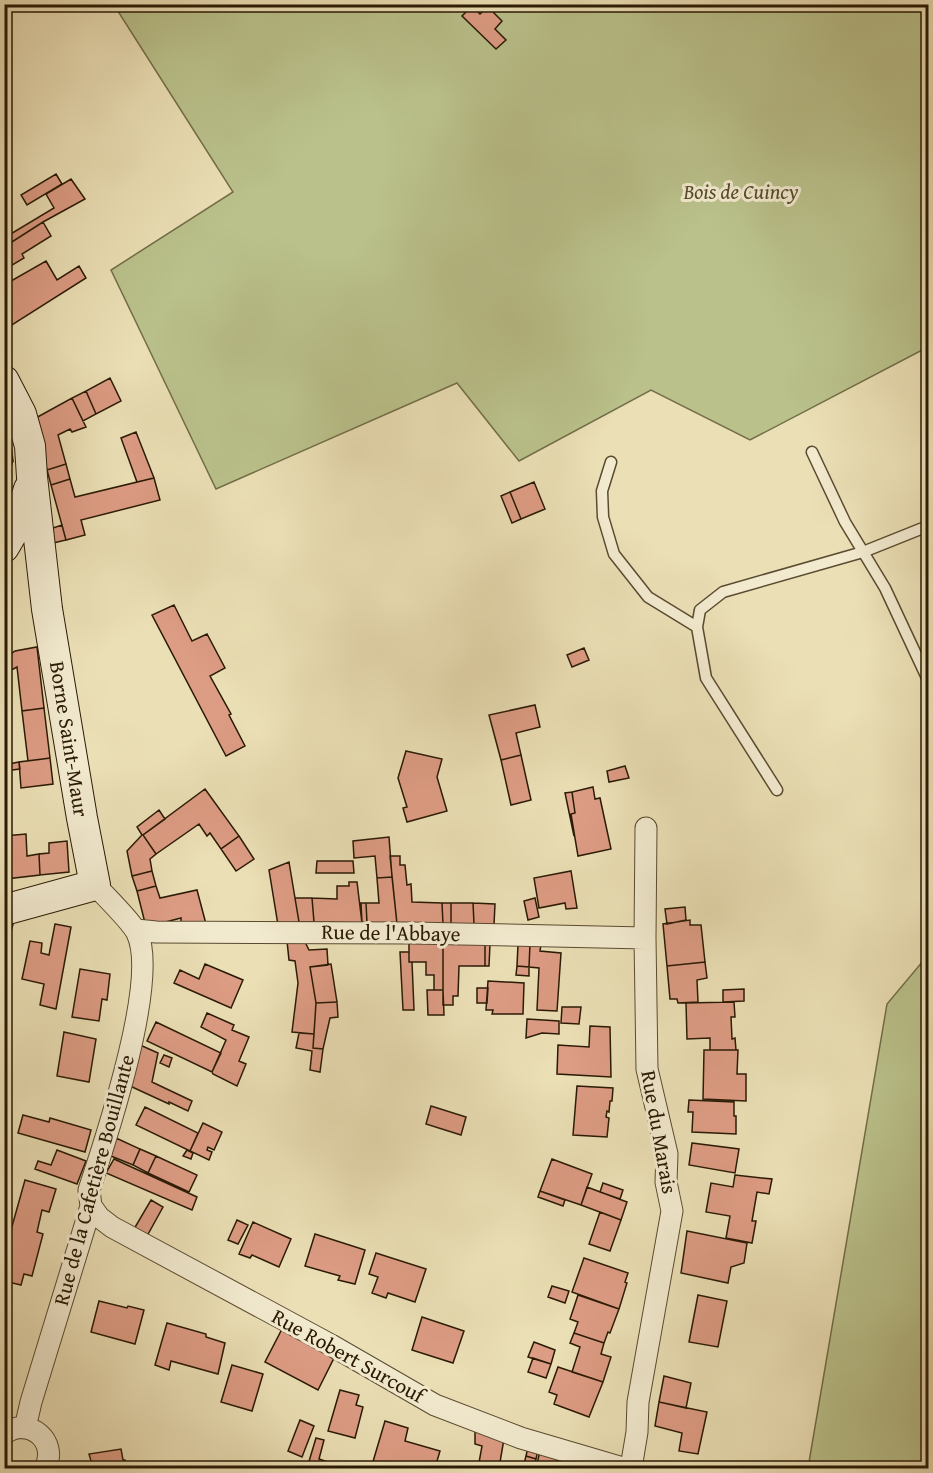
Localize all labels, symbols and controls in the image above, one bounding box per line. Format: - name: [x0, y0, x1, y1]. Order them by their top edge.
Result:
- park label: Bois de Cuincy: [683, 176, 799, 207]
- street label: Borne Saint-Maur: [42, 659, 97, 819]
- street label: Rue de l'Abbaye: [321, 916, 461, 949]
- street label: Rue de la Cafetière Bouillante: [45, 1051, 142, 1309]
- street label: Rue du Marais: [633, 1068, 686, 1196]
- street label: Rue Robert Surcouf: [266, 1301, 432, 1411]

